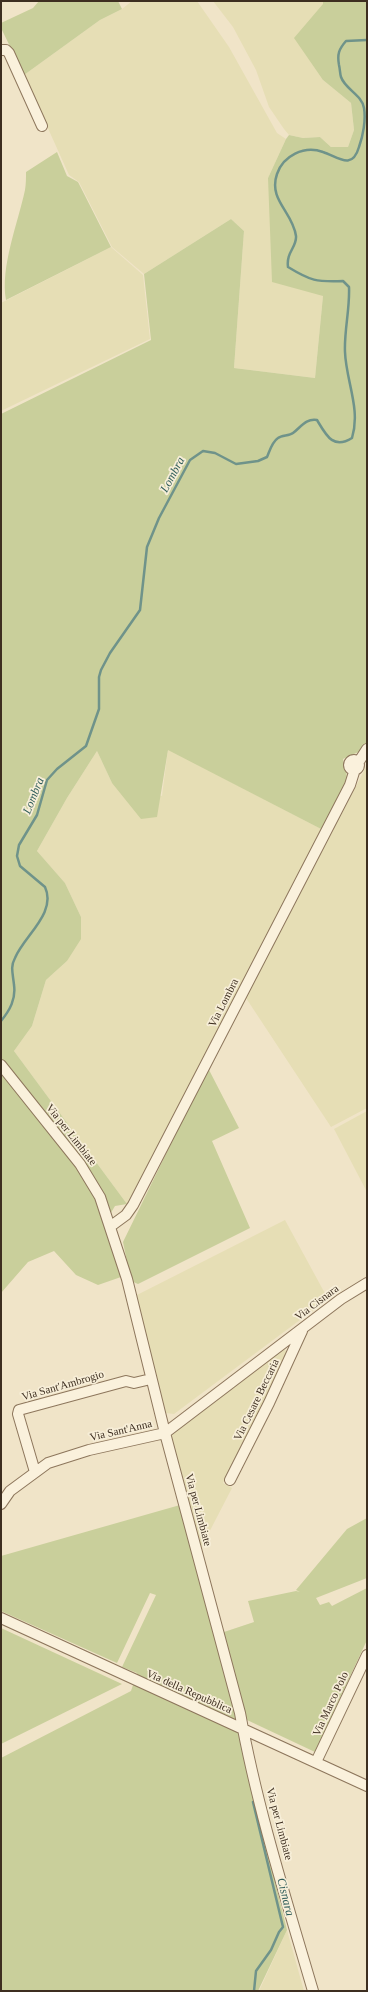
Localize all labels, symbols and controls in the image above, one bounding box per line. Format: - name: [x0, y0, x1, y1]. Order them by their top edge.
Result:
- water label: Lombra: [158, 455, 188, 495]
- water label: Lombra: [20, 776, 48, 816]
- street label: Via Lombra: [206, 976, 242, 1030]
- street label: Via per Limbiate: [43, 1102, 99, 1168]
- street label: Via Cisnara: [292, 1282, 342, 1324]
- street label: Via Cesare Beccaria: [232, 1357, 282, 1443]
- street label: Via Sant'Ambrogio: [20, 1368, 106, 1404]
- street label: Via Sant'Anna: [89, 1417, 153, 1445]
- street label: Via per Limbiate: [182, 1472, 214, 1548]
- street label: Via della Repubblica: [144, 1667, 234, 1717]
- street label: Via Marco Polo: [310, 1670, 352, 1738]
- street label: Via per Limbiate: [263, 1786, 295, 1862]
- water label: Cisnara: [273, 1876, 297, 1918]

